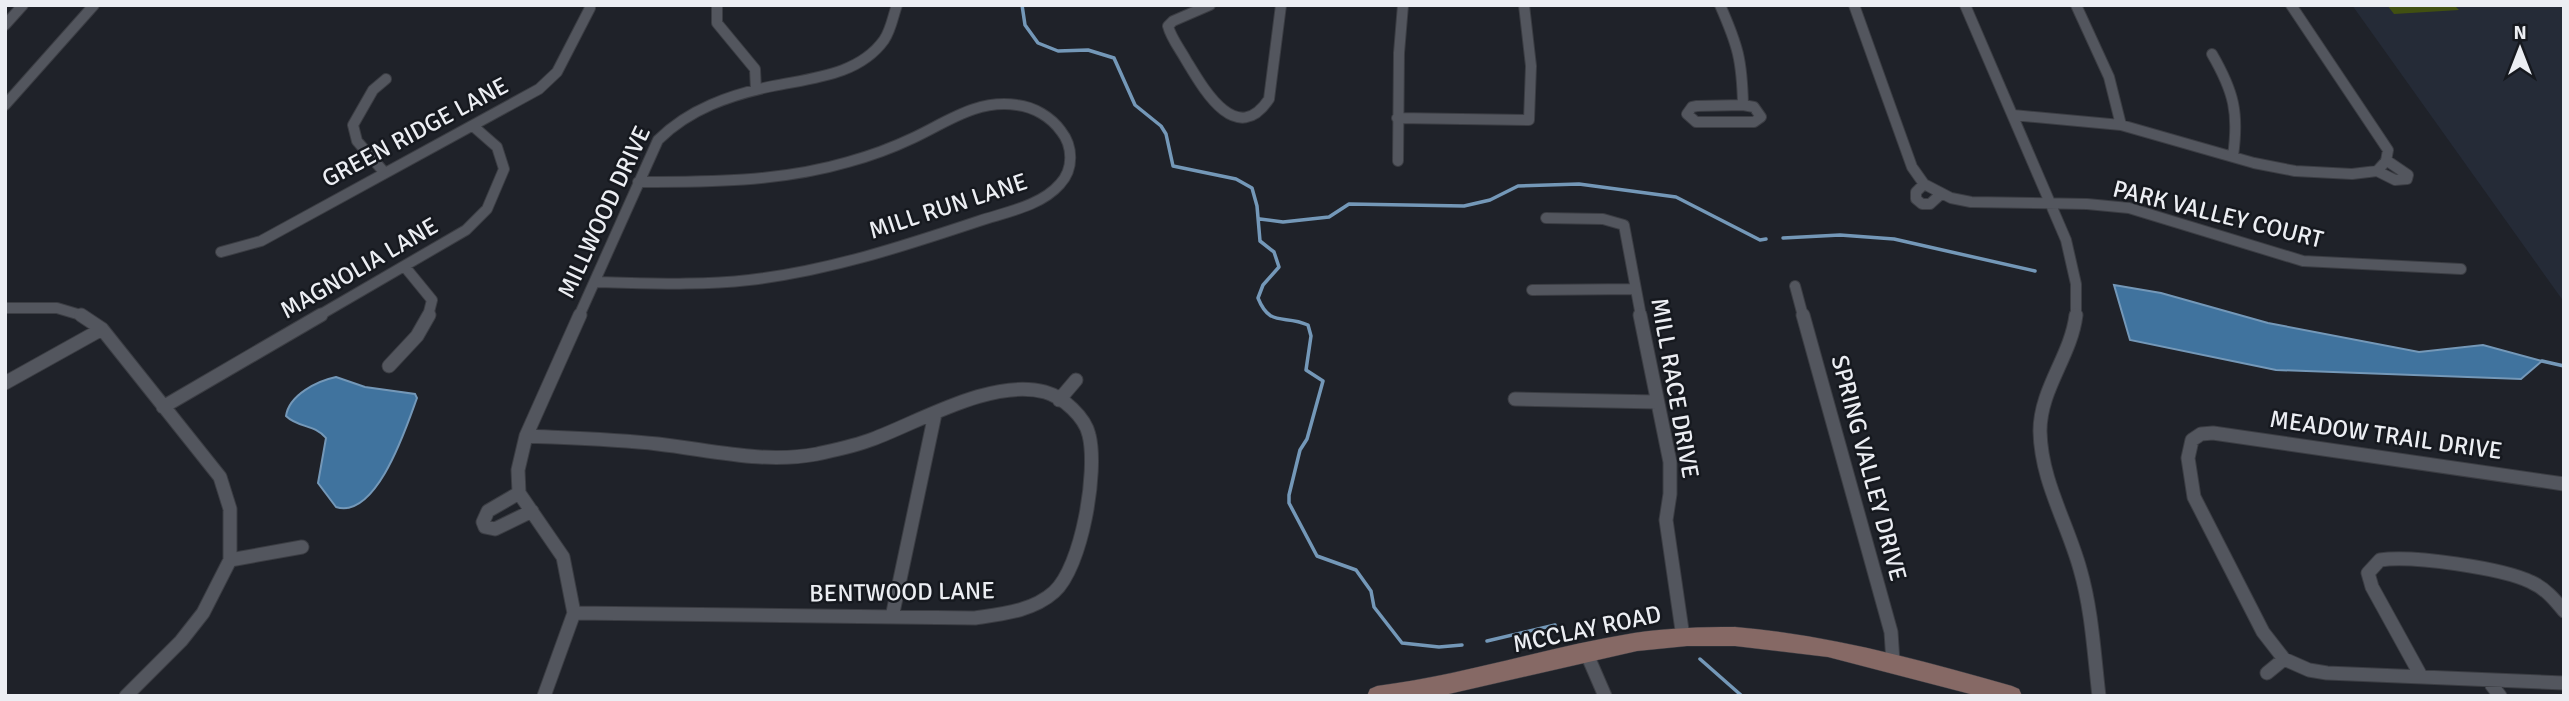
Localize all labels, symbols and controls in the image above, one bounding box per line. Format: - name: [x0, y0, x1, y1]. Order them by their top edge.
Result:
- north arrow: [2485, 14, 2555, 84]
- text: N: [2513, 21, 2527, 45]
- street label: GREEN RIDGE LANE: [317, 70, 513, 194]
- street label: MILLWOOD DRIVE: [551, 121, 657, 303]
- street label: MILL RUN LANE: [865, 166, 1031, 246]
- street label: PARK VALLEY COURT: [2110, 173, 2326, 255]
- street label: MAGNOLIA LANE: [275, 211, 443, 325]
- street label: MILL RACE DRIVE: [1644, 295, 1706, 481]
- street label: SPRING VALLEY DRIVE: [1824, 352, 1914, 584]
- street label: MEADOW TRAIL DRIVE: [2268, 404, 2504, 466]
- street label: BENTWOOD LANE: [809, 575, 995, 609]
- street label: MCCLAY ROAD: [1510, 599, 1664, 659]

